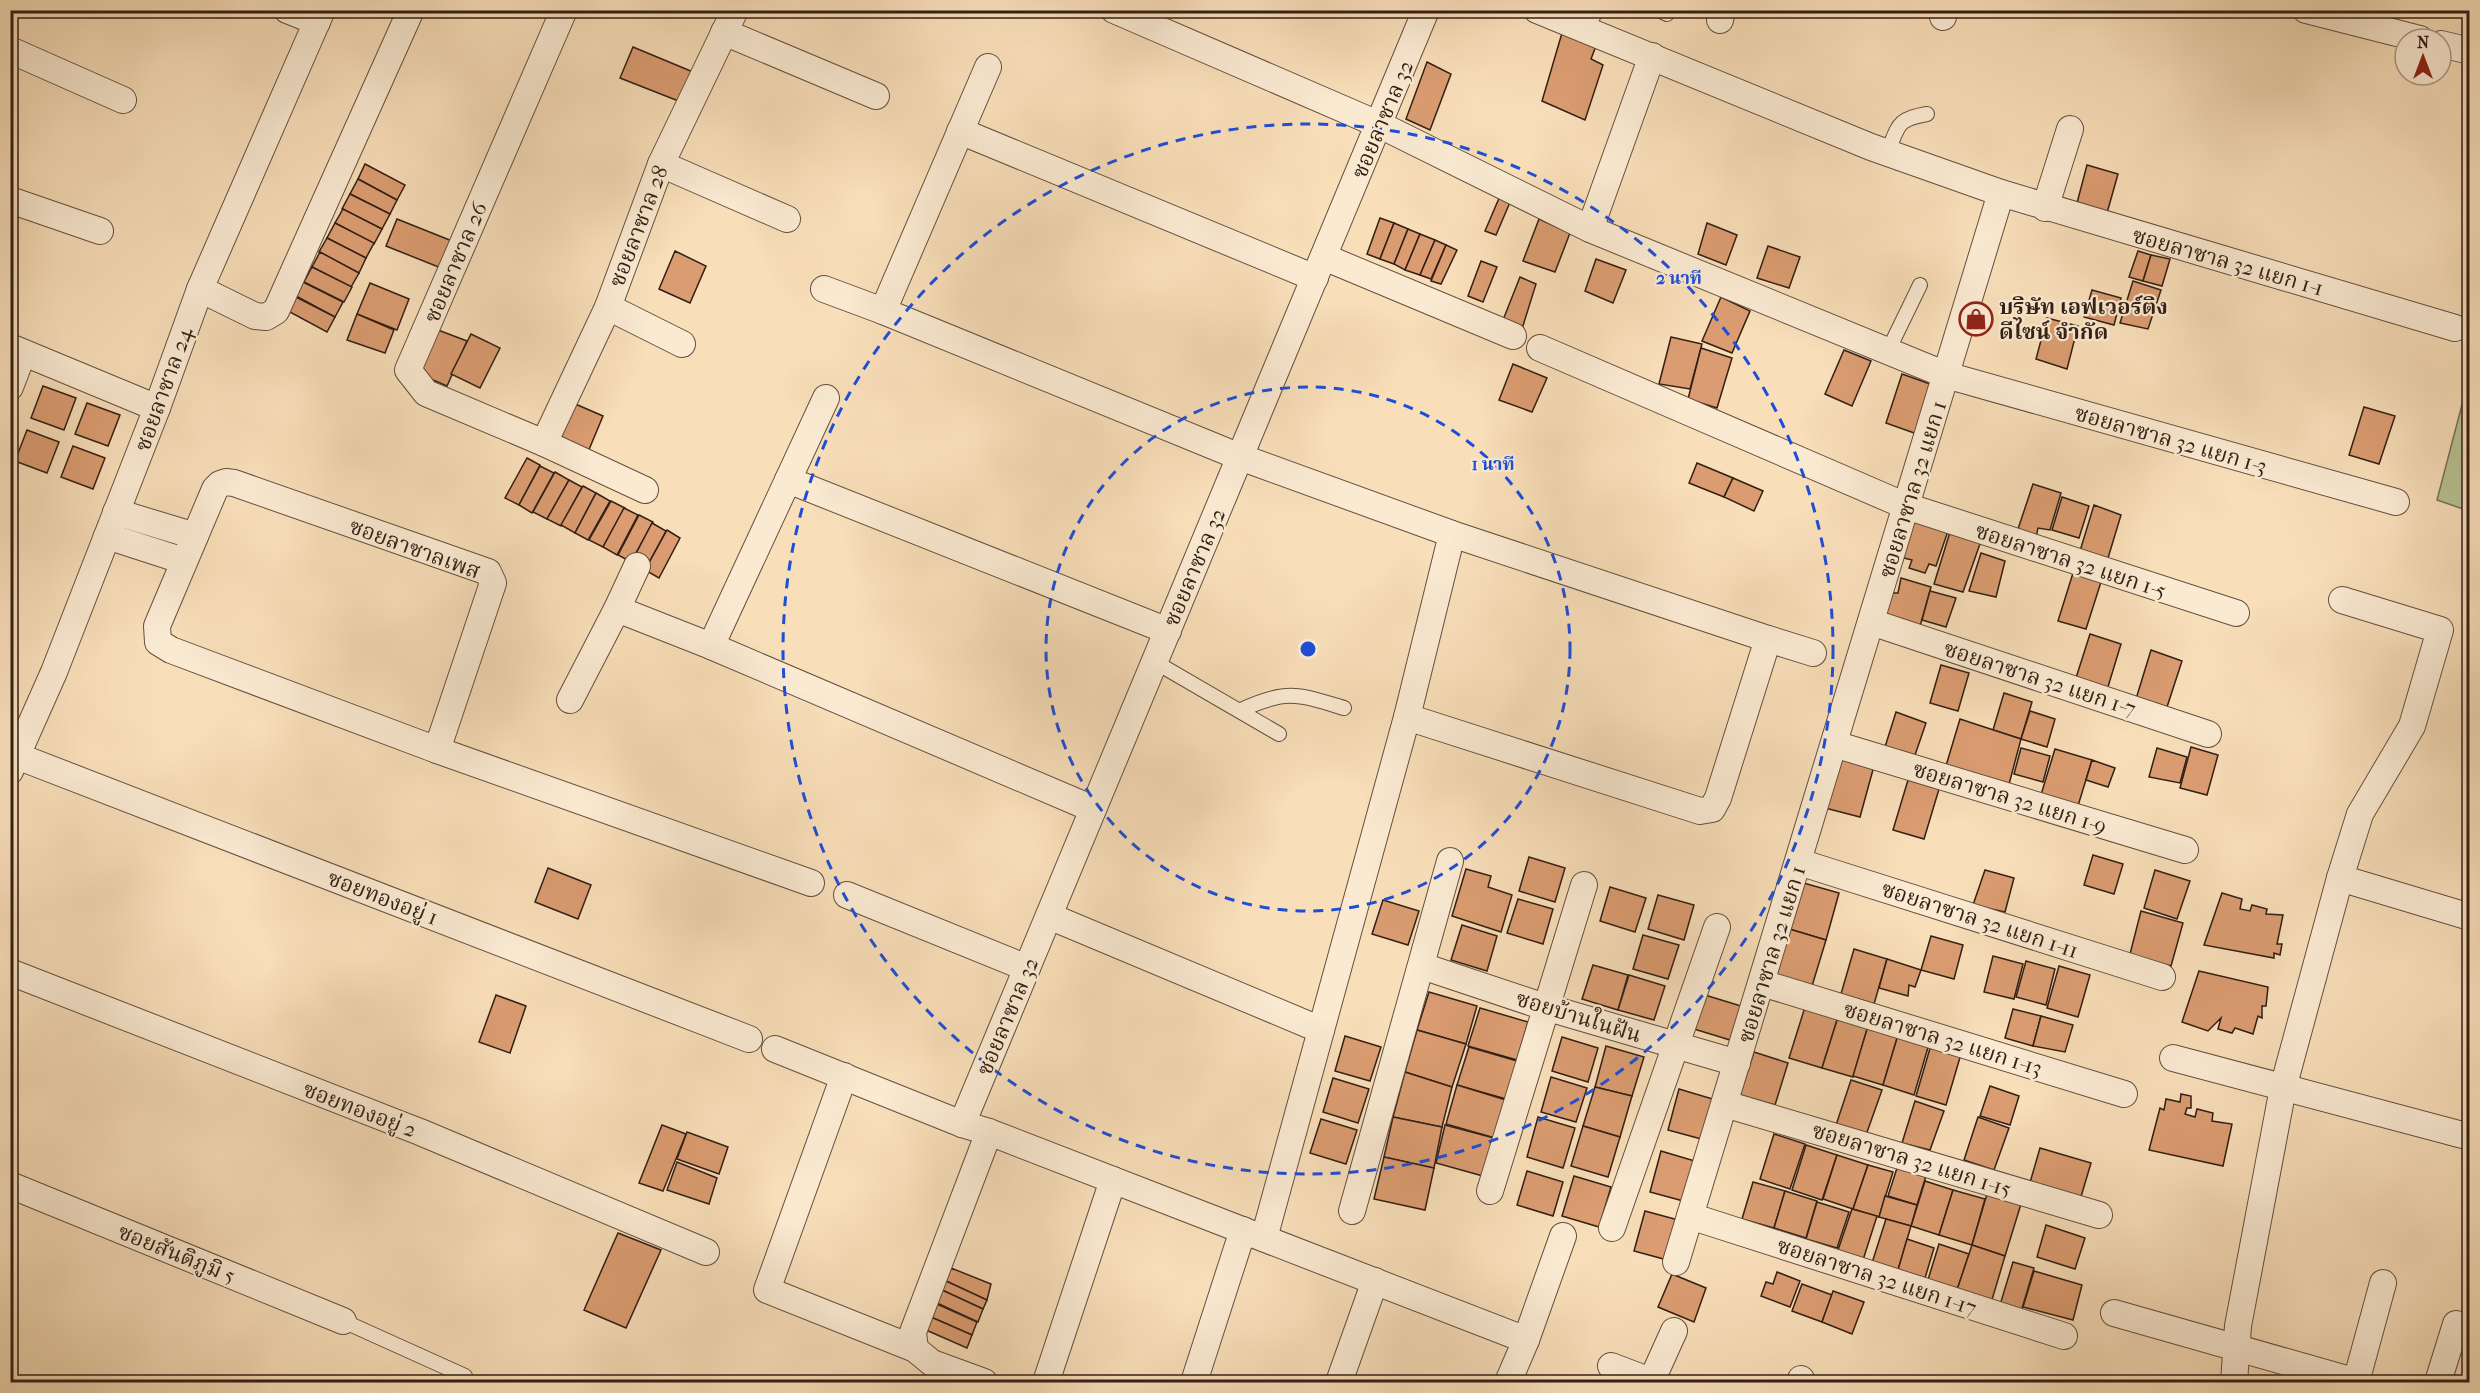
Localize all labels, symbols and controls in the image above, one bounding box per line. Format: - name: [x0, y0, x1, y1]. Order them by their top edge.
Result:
- north arrow: [2393, 27, 2453, 87]
- text: N: [2417, 33, 2430, 52]
- street label: ซอยลาซาล 32: [1346, 56, 1419, 182]
- street label: ซอยลาซาล 28: [604, 162, 674, 291]
- street label: ซอยลาซาล 26: [419, 198, 493, 327]
- street label: ซอยลาซาล 32 แยก 1-1: [2129, 222, 2326, 302]
- text: 2 นาที: [1656, 268, 1702, 289]
- place label: บริษัท เอฟเวอร์ติง ดีไซน์ จำกัด: [1999, 294, 2168, 345]
- shop icon: บริษัท เอฟเวอร์ติง ดีไซน์ จำกัด: [1958, 301, 1994, 337]
- street label: ซอยลาซาล 24: [130, 323, 199, 455]
- street label: ซอยลาซาล 32 แยก 1: [1874, 398, 1952, 581]
- street label: ซอยลาซาล 32 แยก 1-3: [2072, 400, 2270, 480]
- text: 1 นาที: [1471, 454, 1515, 475]
- street label: ซอยลาซาล 32: [1158, 504, 1231, 630]
- street label: ซอยลาซาลเพส: [346, 513, 484, 585]
- street label: ซอยลาซาล 32 แยก 1-5: [1972, 518, 2169, 604]
- street label: ซอยลาซาล 32 แยก 1-7: [1940, 636, 2139, 722]
- centre of rings: [1298, 639, 1318, 659]
- street label: ซอยลาซาล 32 แยก 1-9: [1910, 756, 2110, 840]
- street label: ซอยลาซาล 32 แยก 1: [1733, 863, 1811, 1046]
- street label: ซอยทองอยู่ 1: [324, 865, 441, 931]
- street label: ซอยลาซาล 32 แยก 1-11: [1878, 876, 2081, 964]
- street label: ซอยลาซาล 32: [971, 953, 1044, 1079]
- street label: ซอยบ้านในฝัน: [1513, 984, 1645, 1048]
- street label: ซอยลาซาล 32 แยก 1-13: [1840, 996, 2045, 1082]
- street label: ซอยทองอยู่ 2: [299, 1076, 420, 1143]
- street label: ซอยลาซาล 32 แยก 1-15: [1809, 1117, 2014, 1203]
- street label: ซอยสันติภูมิ 5: [114, 1219, 239, 1289]
- street label: ซอยลาซาล 32 แยก 1-17: [1774, 1232, 1980, 1321]

